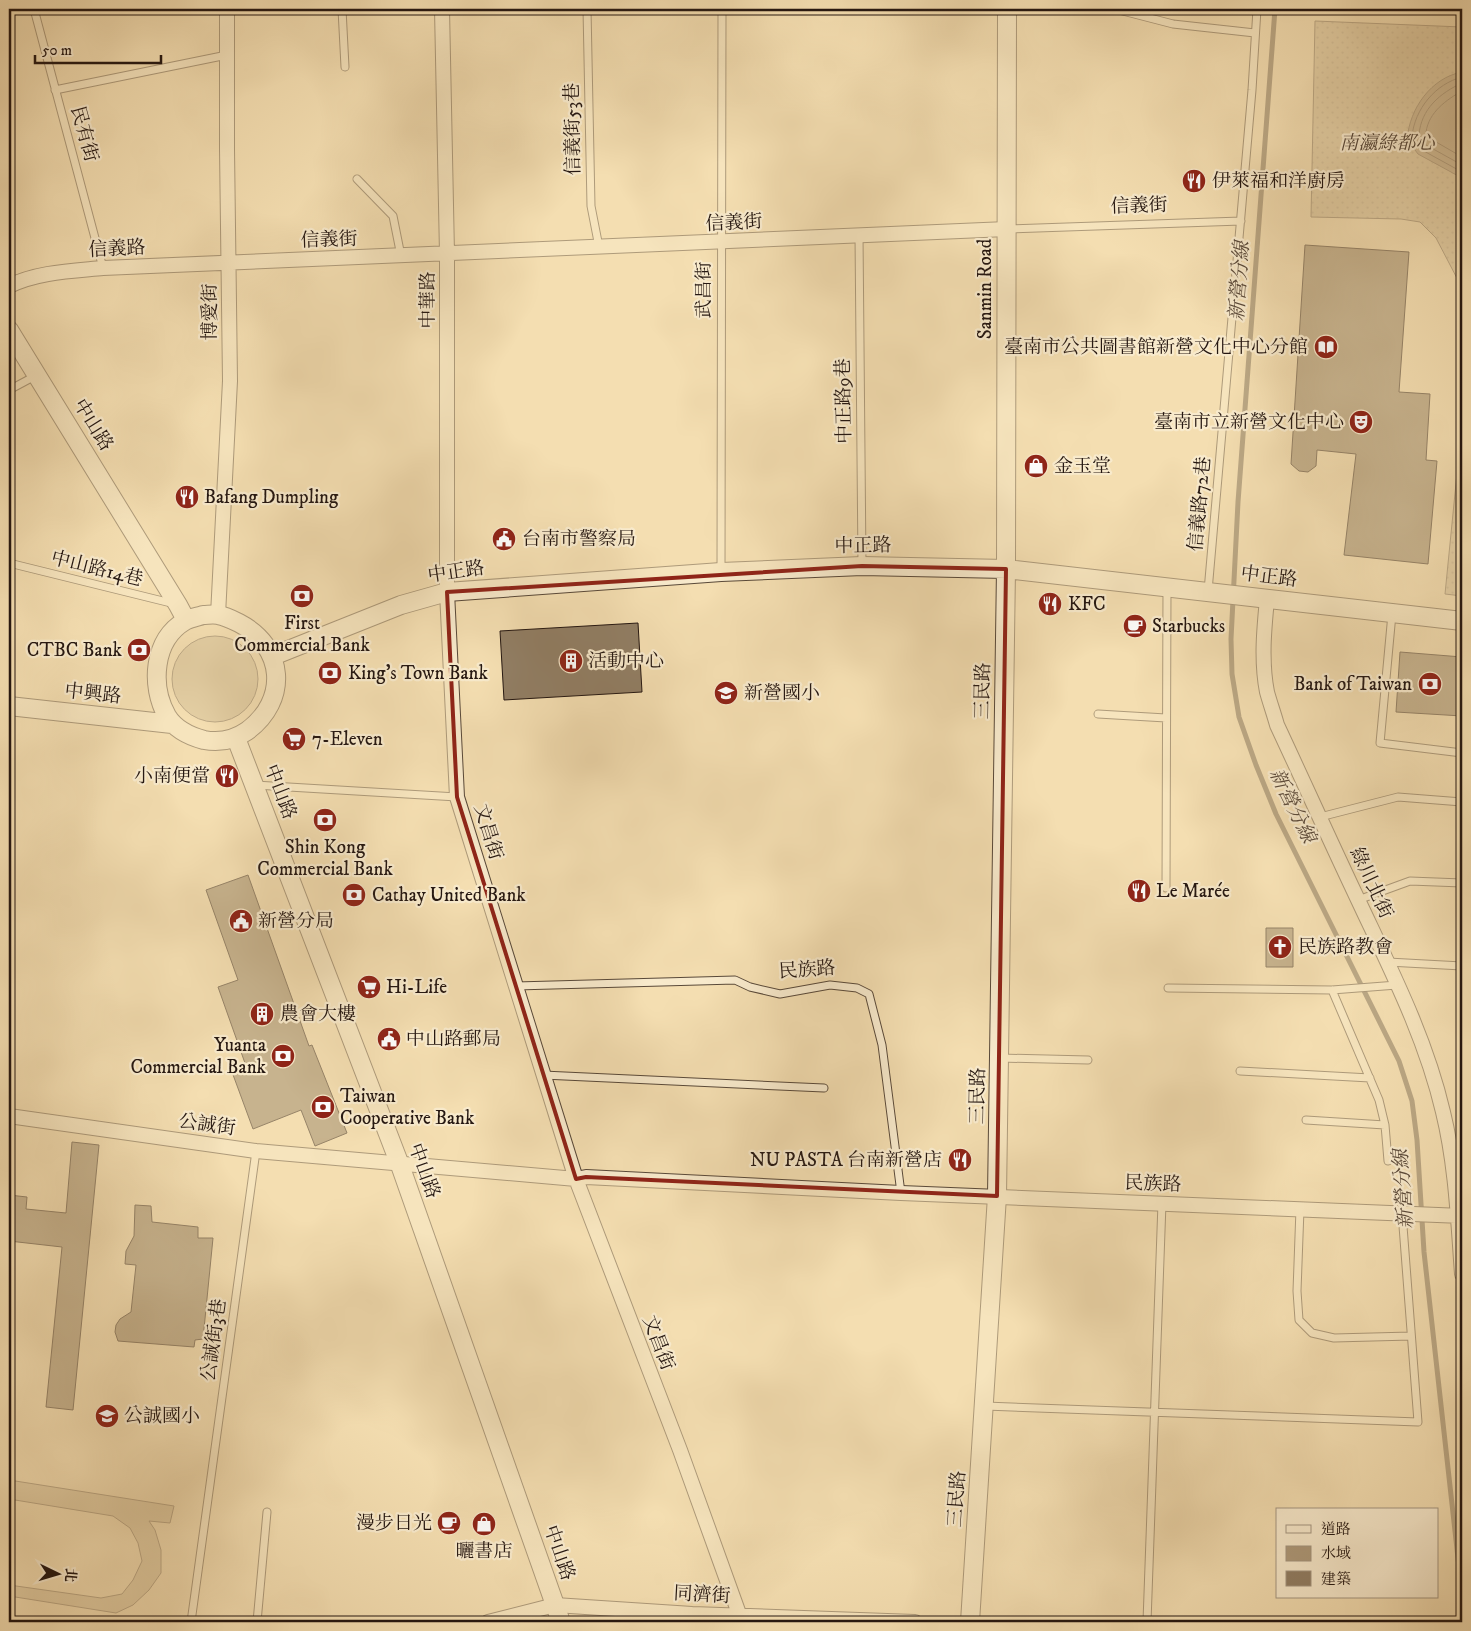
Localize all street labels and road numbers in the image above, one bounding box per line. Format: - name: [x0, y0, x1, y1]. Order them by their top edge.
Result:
- street label: 信義街53巷: [561, 83, 585, 175]
- street label: 民有街: [66, 103, 102, 165]
- street label: 信義街: [1110, 194, 1168, 218]
- street label: 信義街: [705, 210, 763, 236]
- street label: 信義街: [300, 228, 358, 252]
- street label: 信義路: [88, 236, 146, 262]
- street label: Sanmin Road: [974, 238, 997, 339]
- street label: 武昌街: [693, 261, 716, 319]
- street label: 中華路: [417, 271, 440, 329]
- street label: 博愛街: [199, 283, 222, 341]
- street label: 中正路9巷: [832, 358, 856, 444]
- street label: 中山路: [68, 395, 118, 455]
- street label: 信義路72巷: [1184, 456, 1216, 552]
- street label: 中正路: [834, 534, 892, 558]
- street label: 中山路14巷: [49, 546, 145, 592]
- street label: 中正路: [426, 557, 486, 587]
- street label: 中正路: [1239, 562, 1299, 592]
- street label: 三民路: [971, 662, 995, 720]
- street label: 中興路: [63, 680, 123, 708]
- street label: 中山路: [259, 761, 301, 823]
- street label: 文昌街: [469, 801, 507, 863]
- street label: 綠川北街: [1345, 844, 1397, 922]
- street label: 民族路: [778, 957, 836, 983]
- street label: 三民路: [966, 1067, 990, 1125]
- street label: 公誠街: [177, 1110, 237, 1140]
- street label: 中山路: [403, 1140, 445, 1202]
- street label: 民族路: [1124, 1172, 1182, 1196]
- street label: 公誠街3巷: [197, 1297, 231, 1383]
- street label: 文昌街: [637, 1312, 679, 1374]
- street label: 三民路: [944, 1470, 970, 1528]
- street label: 中山路: [539, 1522, 579, 1584]
- street label: 同濟街: [673, 1582, 731, 1608]

